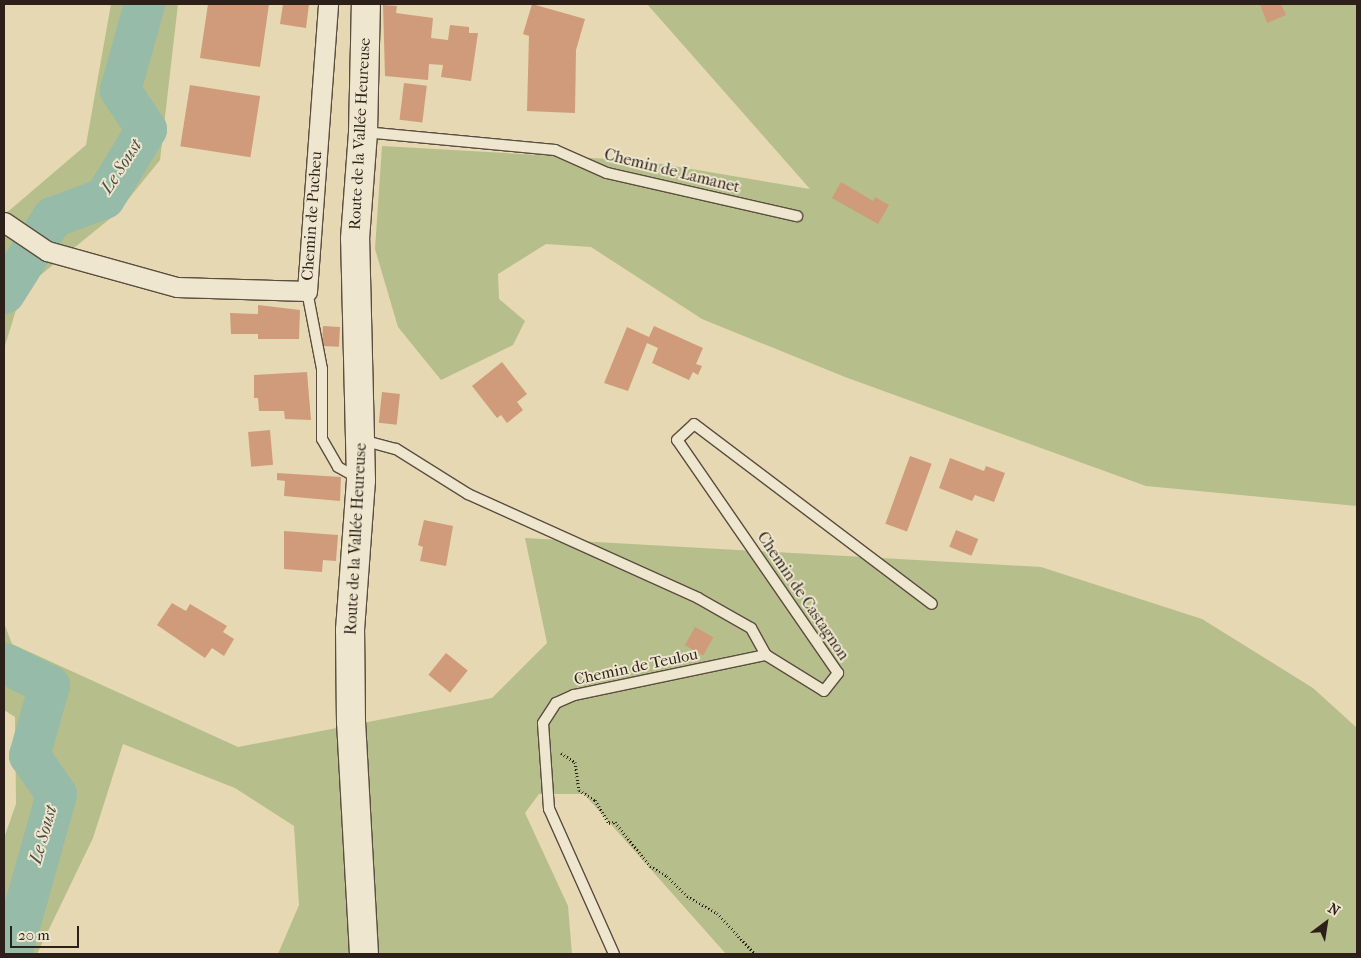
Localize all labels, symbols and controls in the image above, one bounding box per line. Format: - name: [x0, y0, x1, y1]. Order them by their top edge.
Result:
- street label: Route de la Vallée Heureuse: [345, 37, 375, 231]
- water label: Le Soust: [97, 136, 147, 198]
- street label: Chemin de Lamanet: [602, 145, 742, 197]
- street label: Chemin de Pucheu: [298, 151, 326, 281]
- street label: Route de la Vallée Heureuse: [341, 442, 371, 636]
- street label: Chemin de Castagnon: [753, 528, 853, 664]
- street label: Chemin de Teulou: [572, 645, 700, 689]
- water label: Le Soust: [25, 803, 63, 867]
- north arrow: [1301, 898, 1351, 948]
- text: N: [1325, 900, 1343, 920]
- scale bar: [12, 916, 81, 948]
- text: 20 m: [18, 926, 50, 944]

